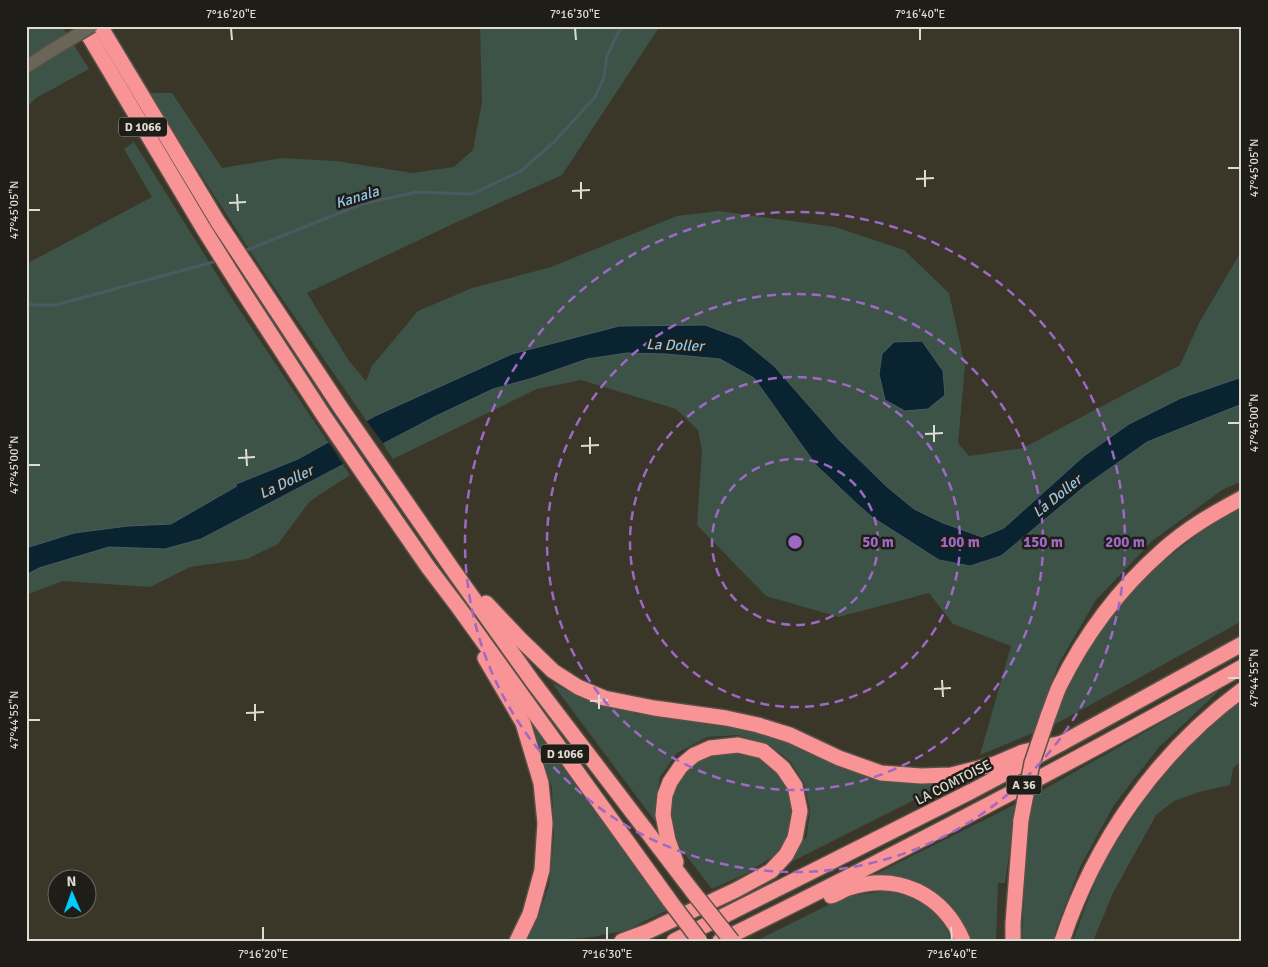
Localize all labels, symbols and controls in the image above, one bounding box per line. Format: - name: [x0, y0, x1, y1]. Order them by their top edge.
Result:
- text: 7°16'20"E: [206, 7, 257, 22]
- text: 7°16'30"E: [550, 7, 601, 22]
- text: 7°16'40"E: [895, 7, 946, 22]
- road number: D 1066: [119, 118, 167, 136]
- text: 47°45'05"N: [1247, 139, 1262, 197]
- text: 47°45'05"N: [7, 181, 22, 239]
- water label: Kanala: [333, 182, 381, 212]
- water label: La Doller: [646, 335, 707, 355]
- text: 47°45'00"N: [1247, 394, 1262, 452]
- text: 47°45'00"N: [7, 436, 22, 494]
- water label: La Doller: [256, 460, 318, 503]
- water label: La Doller: [1029, 469, 1087, 521]
- centre of rings: [786, 533, 804, 551]
- text: 50 m: [862, 533, 894, 551]
- text: 100 m: [940, 533, 980, 551]
- text: 150 m: [1023, 533, 1063, 551]
- text: 200 m: [1105, 533, 1145, 551]
- text: 47°44'55"N: [1247, 649, 1262, 707]
- text: 47°44'55"N: [7, 691, 22, 749]
- road number: D 1066: [541, 744, 589, 764]
- street label: LA COMTOISE: [912, 756, 994, 809]
- road number: A 36: [1006, 776, 1042, 794]
- north arrow: [48, 870, 98, 920]
- text: N: [66, 873, 77, 890]
- text: 7°16'20"E: [238, 947, 289, 962]
- text: 7°16'30"E: [582, 947, 633, 962]
- text: 7°16'40"E: [927, 947, 978, 962]

